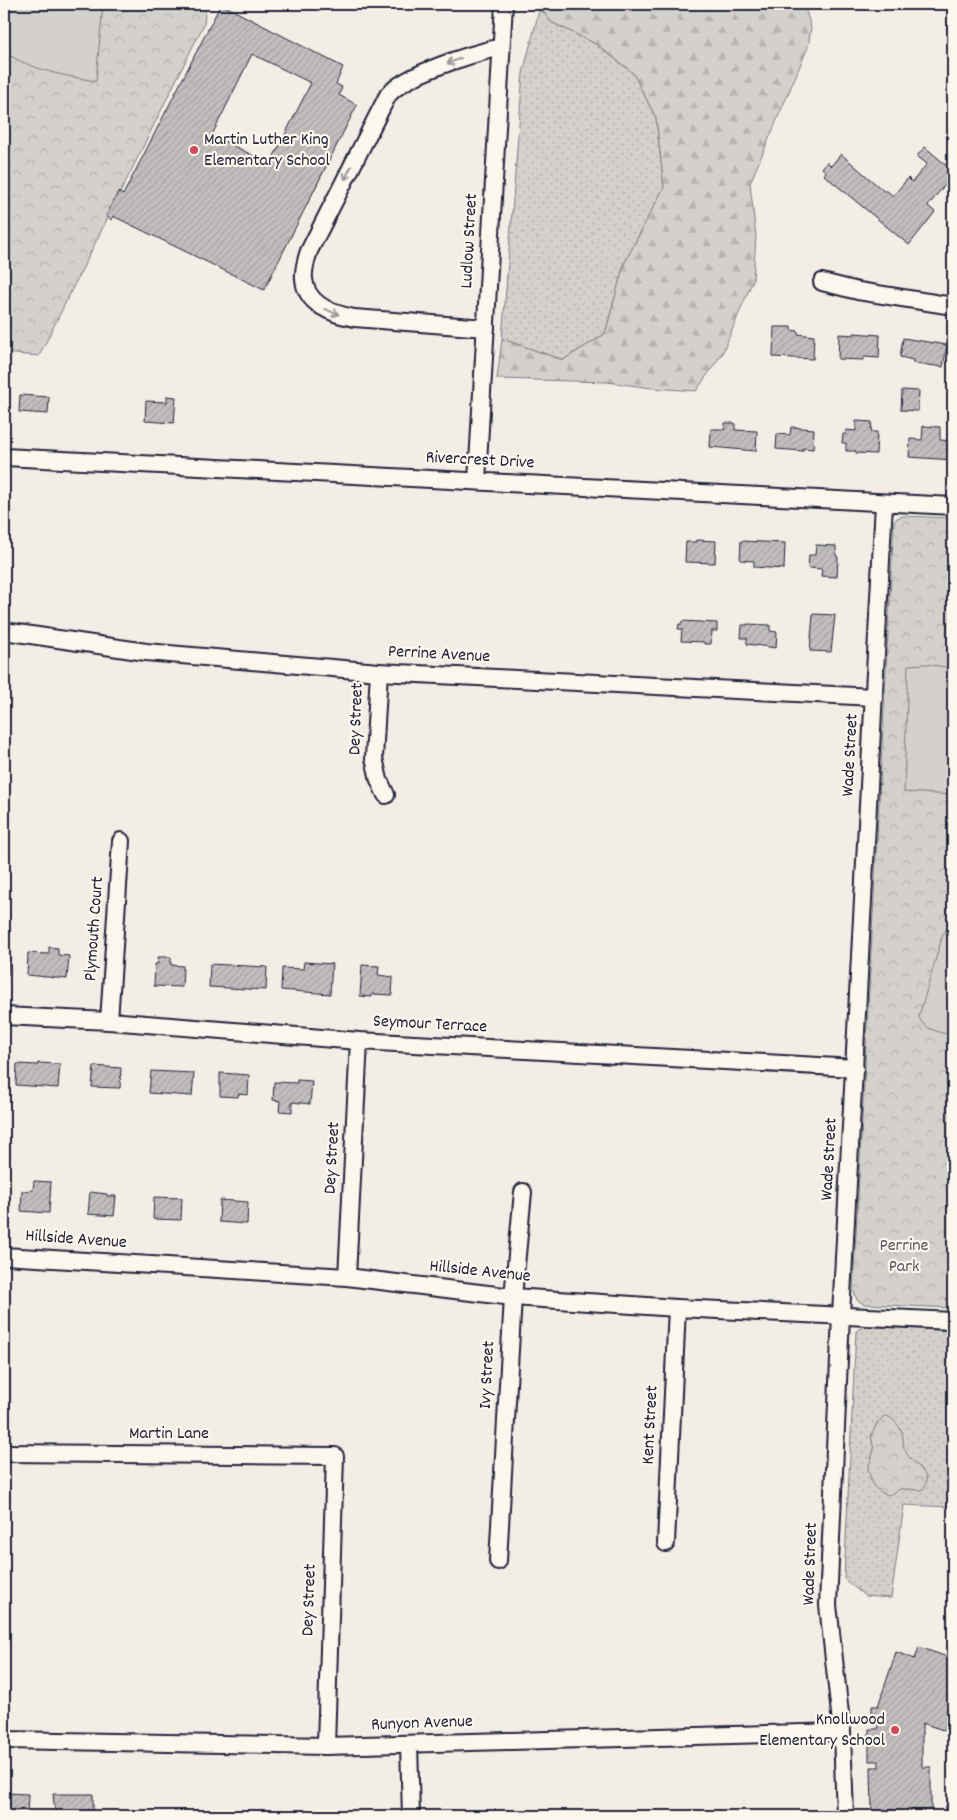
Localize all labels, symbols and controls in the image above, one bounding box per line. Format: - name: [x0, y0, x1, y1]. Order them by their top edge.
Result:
- one-way arrow: [447, 57, 462, 67]
- place label: Martin Luther King Elementary School: [204, 128, 331, 174]
- marker: Martin Luther King Elementary School: [188, 144, 200, 156]
- one-way arrow: [343, 165, 353, 180]
- street label: Ludlow Street: [455, 192, 485, 289]
- one-way arrow: [324, 308, 339, 318]
- street label: Rivercrest Drive: [425, 446, 535, 476]
- street label: Perrine Avenue: [387, 640, 491, 670]
- street label: Dey Street: [343, 682, 371, 756]
- street label: Wade Street: [836, 713, 866, 797]
- street label: Plymouth Court: [79, 875, 111, 982]
- street label: Seymour Terrace: [372, 1010, 488, 1040]
- street label: Wade Street: [815, 1117, 845, 1201]
- street label: Dey Street: [319, 1121, 347, 1195]
- street label: Hillside Avenue: [24, 1224, 128, 1256]
- park label: Perrine Park: [880, 1234, 929, 1280]
- street label: Hillside Avenue: [428, 1254, 532, 1290]
- street label: Ivy Street: [474, 1340, 502, 1410]
- street label: Kent Street: [636, 1385, 666, 1465]
- street label: Martin Lane: [129, 1422, 209, 1447]
- street label: Wade Street: [797, 1522, 825, 1606]
- street label: Dey Street: [296, 1563, 324, 1637]
- place label: Knollwood Elementary School: [759, 1708, 886, 1754]
- street label: Runyon Avenue: [371, 1710, 473, 1738]
- marker: Knollwood Elementary School: [889, 1724, 901, 1736]

